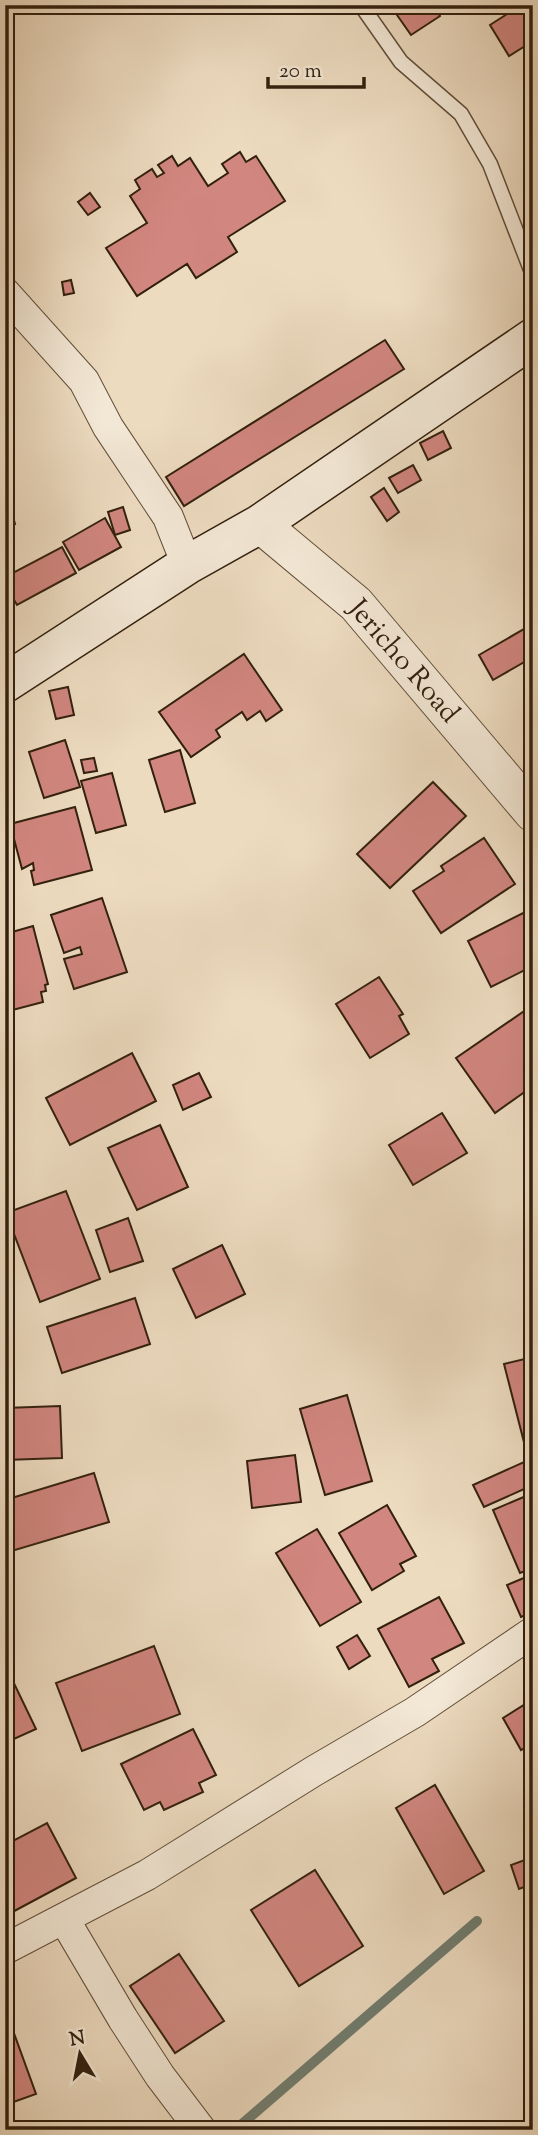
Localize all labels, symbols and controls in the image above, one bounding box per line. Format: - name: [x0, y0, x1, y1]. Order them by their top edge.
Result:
- scale bar: [268, 46, 365, 90]
- text: 20 m: [279, 57, 322, 87]
- street label: Jericho Road: [337, 590, 468, 733]
- north arrow: [46, 2020, 116, 2090]
- text: N: [68, 2025, 87, 2054]

